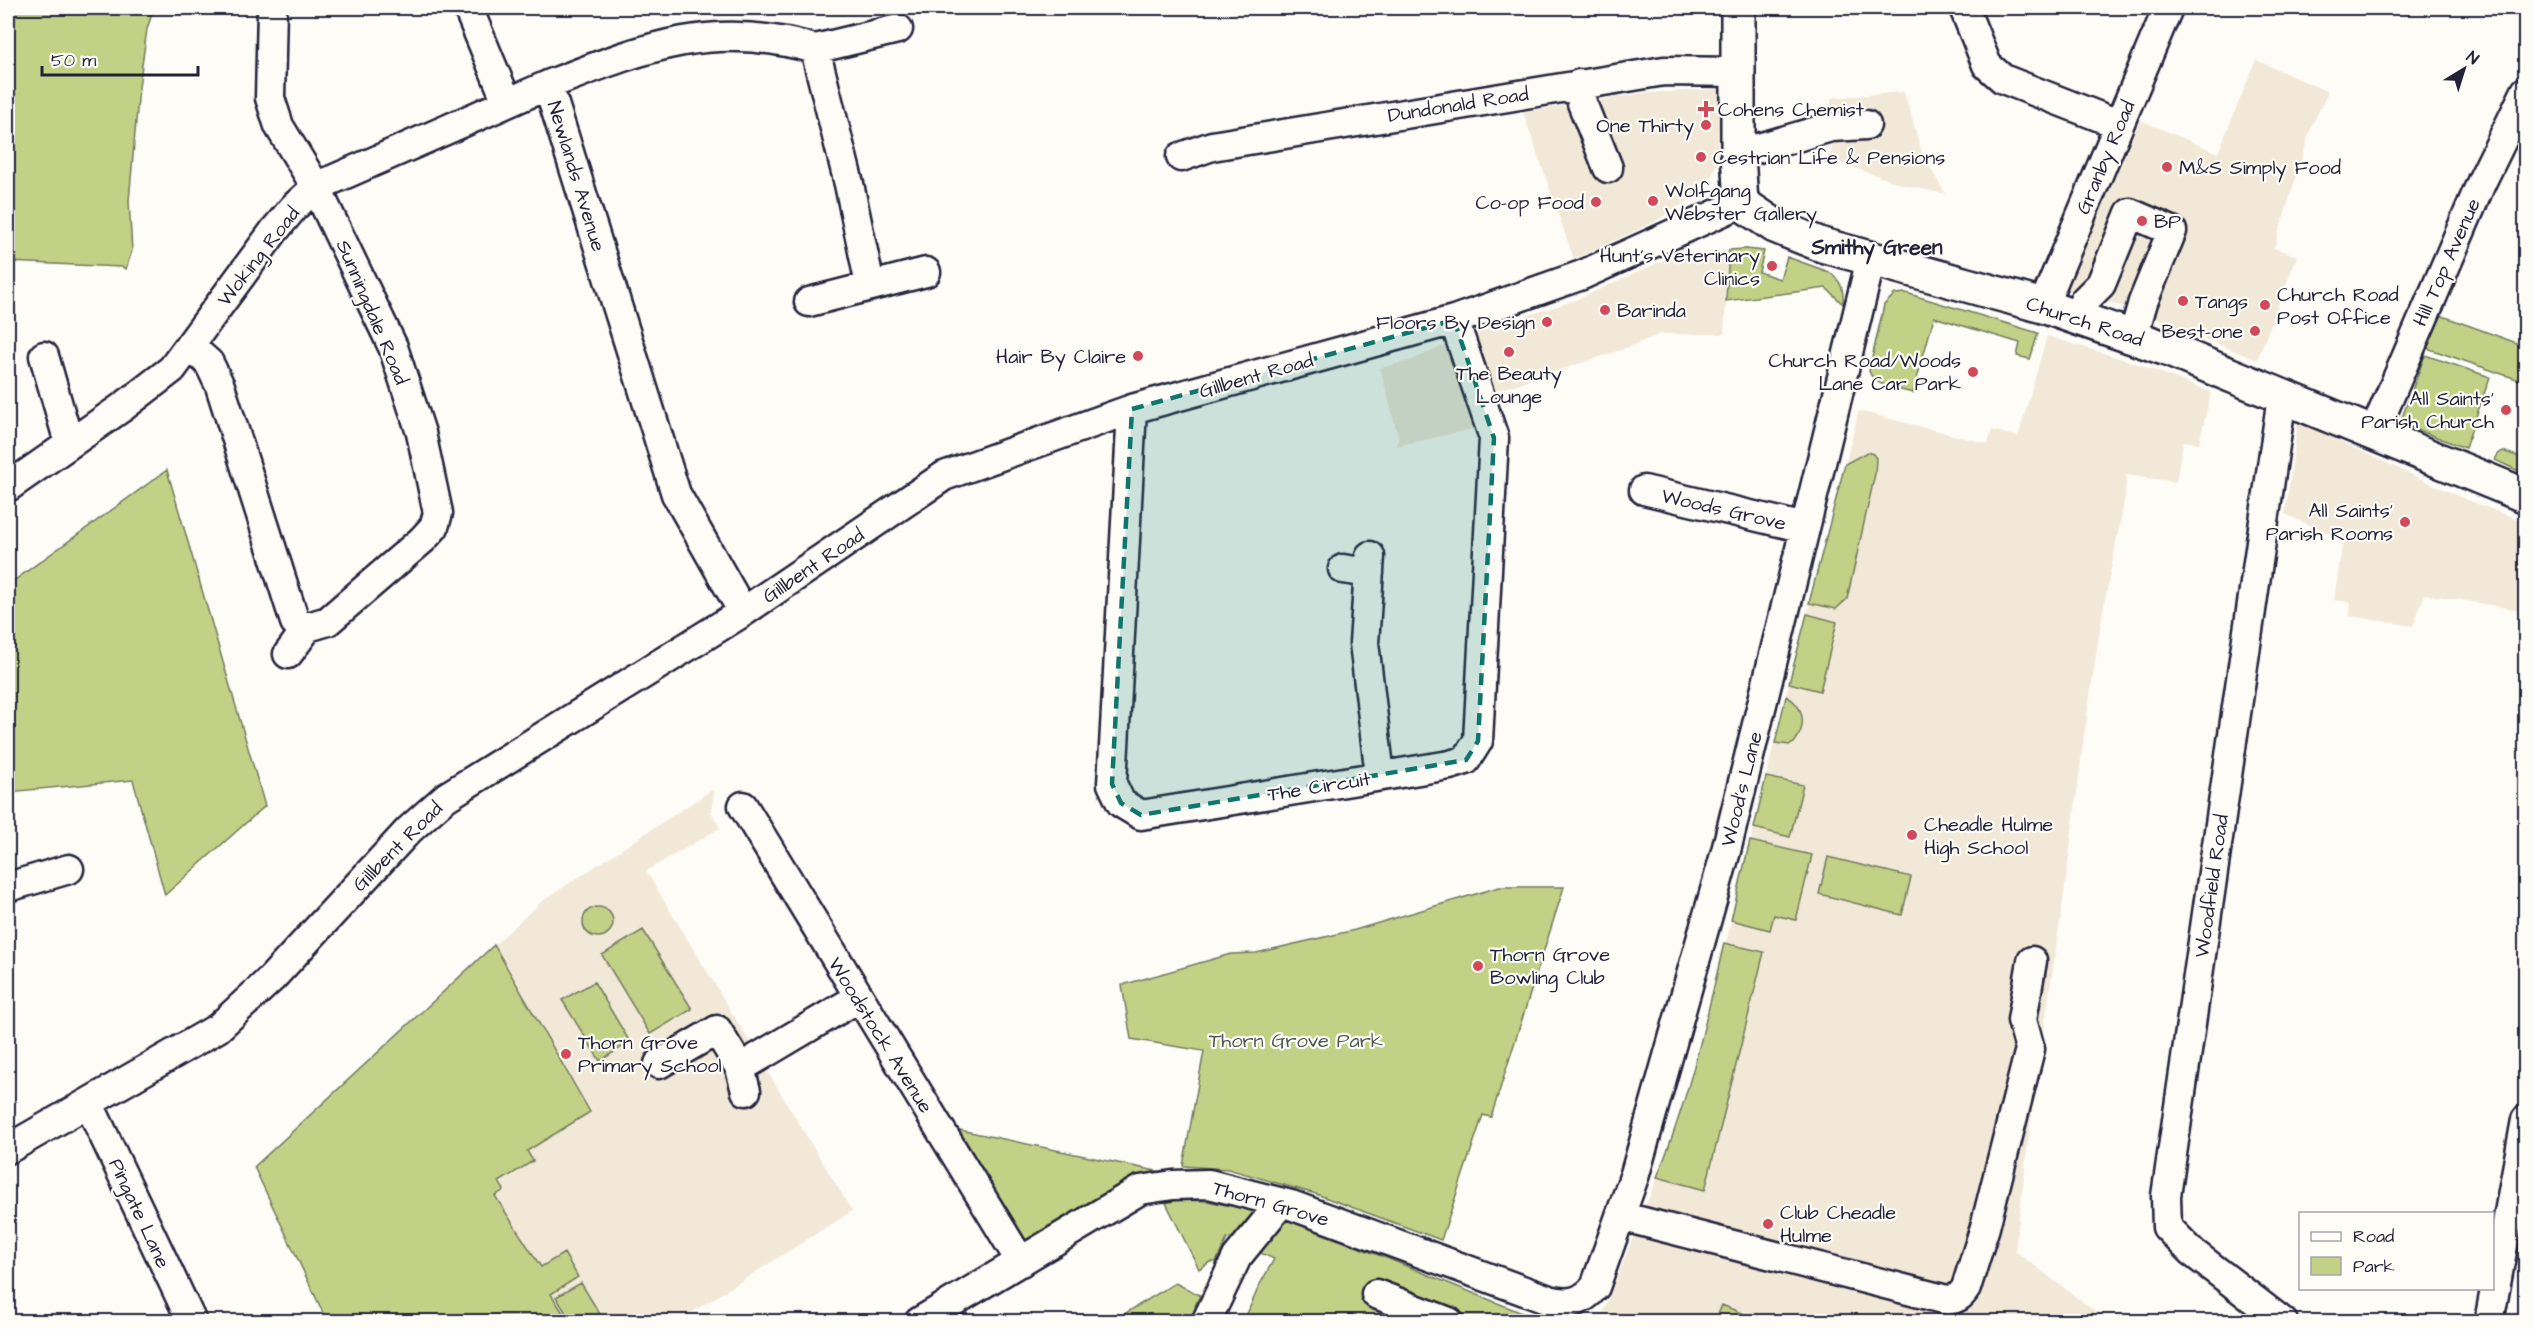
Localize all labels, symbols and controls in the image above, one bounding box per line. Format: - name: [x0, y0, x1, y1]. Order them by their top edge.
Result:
- scale bar: [42, 39, 198, 77]
- north arrow: [2434, 39, 2494, 99]
- text: N: [2462, 46, 2483, 70]
- text: 50 m: [51, 48, 96, 73]
- street label: Dundonald Road: [1386, 80, 1531, 130]
- place label: Cohens Chemist: [1718, 96, 1864, 124]
- street label: Granby Road: [2069, 96, 2143, 219]
- street label: Newlands Avenue: [540, 98, 612, 255]
- marker: Cohens Chemist: [1699, 102, 1713, 116]
- place label: One Thirty: [1596, 112, 1694, 141]
- marker: One Thirty: [1699, 118, 1713, 132]
- place label: Cestrian Life & Pensions: [1713, 144, 1945, 172]
- marker: Cestrian Life & Pensions: [1694, 150, 1708, 164]
- place label: M&S Simply Food: [2179, 154, 2341, 183]
- marker: M&S Simply Food: [2160, 160, 2174, 174]
- place label: Wolfgang Webster Gallery: [1665, 177, 1817, 229]
- place label: Co-op Food: [1475, 189, 1584, 217]
- marker: Wolfgang Webster Gallery: [1646, 194, 1660, 208]
- street label: Hill Top Avenue: [2406, 194, 2488, 331]
- marker: Co-op Food: [1589, 195, 1603, 209]
- street label: Woking Road: [211, 201, 307, 313]
- place label: BP: [2154, 208, 2181, 236]
- marker: BP: [2135, 214, 2149, 228]
- district label: Smithy Green: [1810, 233, 1943, 265]
- street label: Sunningdale Road: [328, 236, 415, 389]
- place label: Hunt's Veterinary Clinics: [1600, 242, 1760, 293]
- marker: Hunt's Veterinary Clinics: [1765, 259, 1779, 273]
- place label: Church Road Post Office: [2277, 281, 2399, 332]
- place label: Tangs: [2195, 288, 2248, 317]
- street label: Church Road: [2022, 290, 2147, 354]
- marker: Tangs: [2176, 294, 2190, 308]
- place label: Barinda: [1617, 297, 1686, 325]
- marker: Church Road Post Office: [2258, 298, 2272, 312]
- marker: Barinda: [1598, 303, 1612, 317]
- place label: Floors By Design: [1376, 309, 1535, 338]
- marker: Floors By Design: [1540, 315, 1554, 329]
- place label: Best-one: [2162, 318, 2243, 346]
- marker: Best-one: [2248, 324, 2262, 338]
- place label: Hair By Claire: [996, 343, 1126, 372]
- marker: The Beauty Lounge: [1502, 345, 1516, 359]
- street label: Gillbent Road: [1196, 346, 1316, 406]
- place label: Church Road/Woods Lane Car Park: [1769, 347, 1961, 398]
- marker: Hair By Claire: [1131, 349, 1145, 363]
- place label: The Beauty Lounge: [1456, 360, 1562, 412]
- marker: Church Road/Woods Lane Car Park: [1966, 365, 1980, 379]
- place label: All Saints' Parish Church: [2361, 385, 2494, 436]
- marker: All Saints' Parish Church: [2499, 403, 2513, 417]
- street label: Woods Grove: [1659, 482, 1789, 538]
- place label: All Saints' Parish Rooms: [2266, 497, 2393, 548]
- marker: All Saints' Parish Rooms: [2398, 515, 2412, 529]
- street label: Gillbent Road: [757, 521, 870, 610]
- street label: Wood's Lane: [1714, 729, 1770, 850]
- street label: The Circuit: [1266, 765, 1372, 809]
- street label: Gillbent Road: [346, 795, 449, 898]
- place label: Cheadle Hulme High School: [1924, 811, 2053, 863]
- street label: Woodfield Road: [2188, 813, 2236, 960]
- marker: Cheadle Hulme High School: [1905, 828, 1919, 842]
- place label: Thorn Grove Bowling Club: [1490, 941, 1610, 993]
- street label: Woodstock Avenue: [821, 952, 940, 1119]
- marker: Thorn Grove Bowling Club: [1471, 959, 1485, 973]
- park label: Thorn Grove Park: [1209, 1027, 1383, 1055]
- place label: Thorn Grove Primary School: [578, 1029, 722, 1081]
- marker: Thorn Grove Primary School: [559, 1047, 573, 1061]
- street label: Pingate Lane: [101, 1154, 177, 1273]
- street label: Thorn Grove: [1209, 1174, 1332, 1234]
- place label: Club Cheadle Hulme: [1780, 1199, 1896, 1250]
- legend: [2299, 1212, 2494, 1290]
- marker: Club Cheadle Hulme: [1761, 1217, 1775, 1231]
- text: Road: [2353, 1224, 2394, 1249]
- text: Park: [2353, 1254, 2395, 1279]

